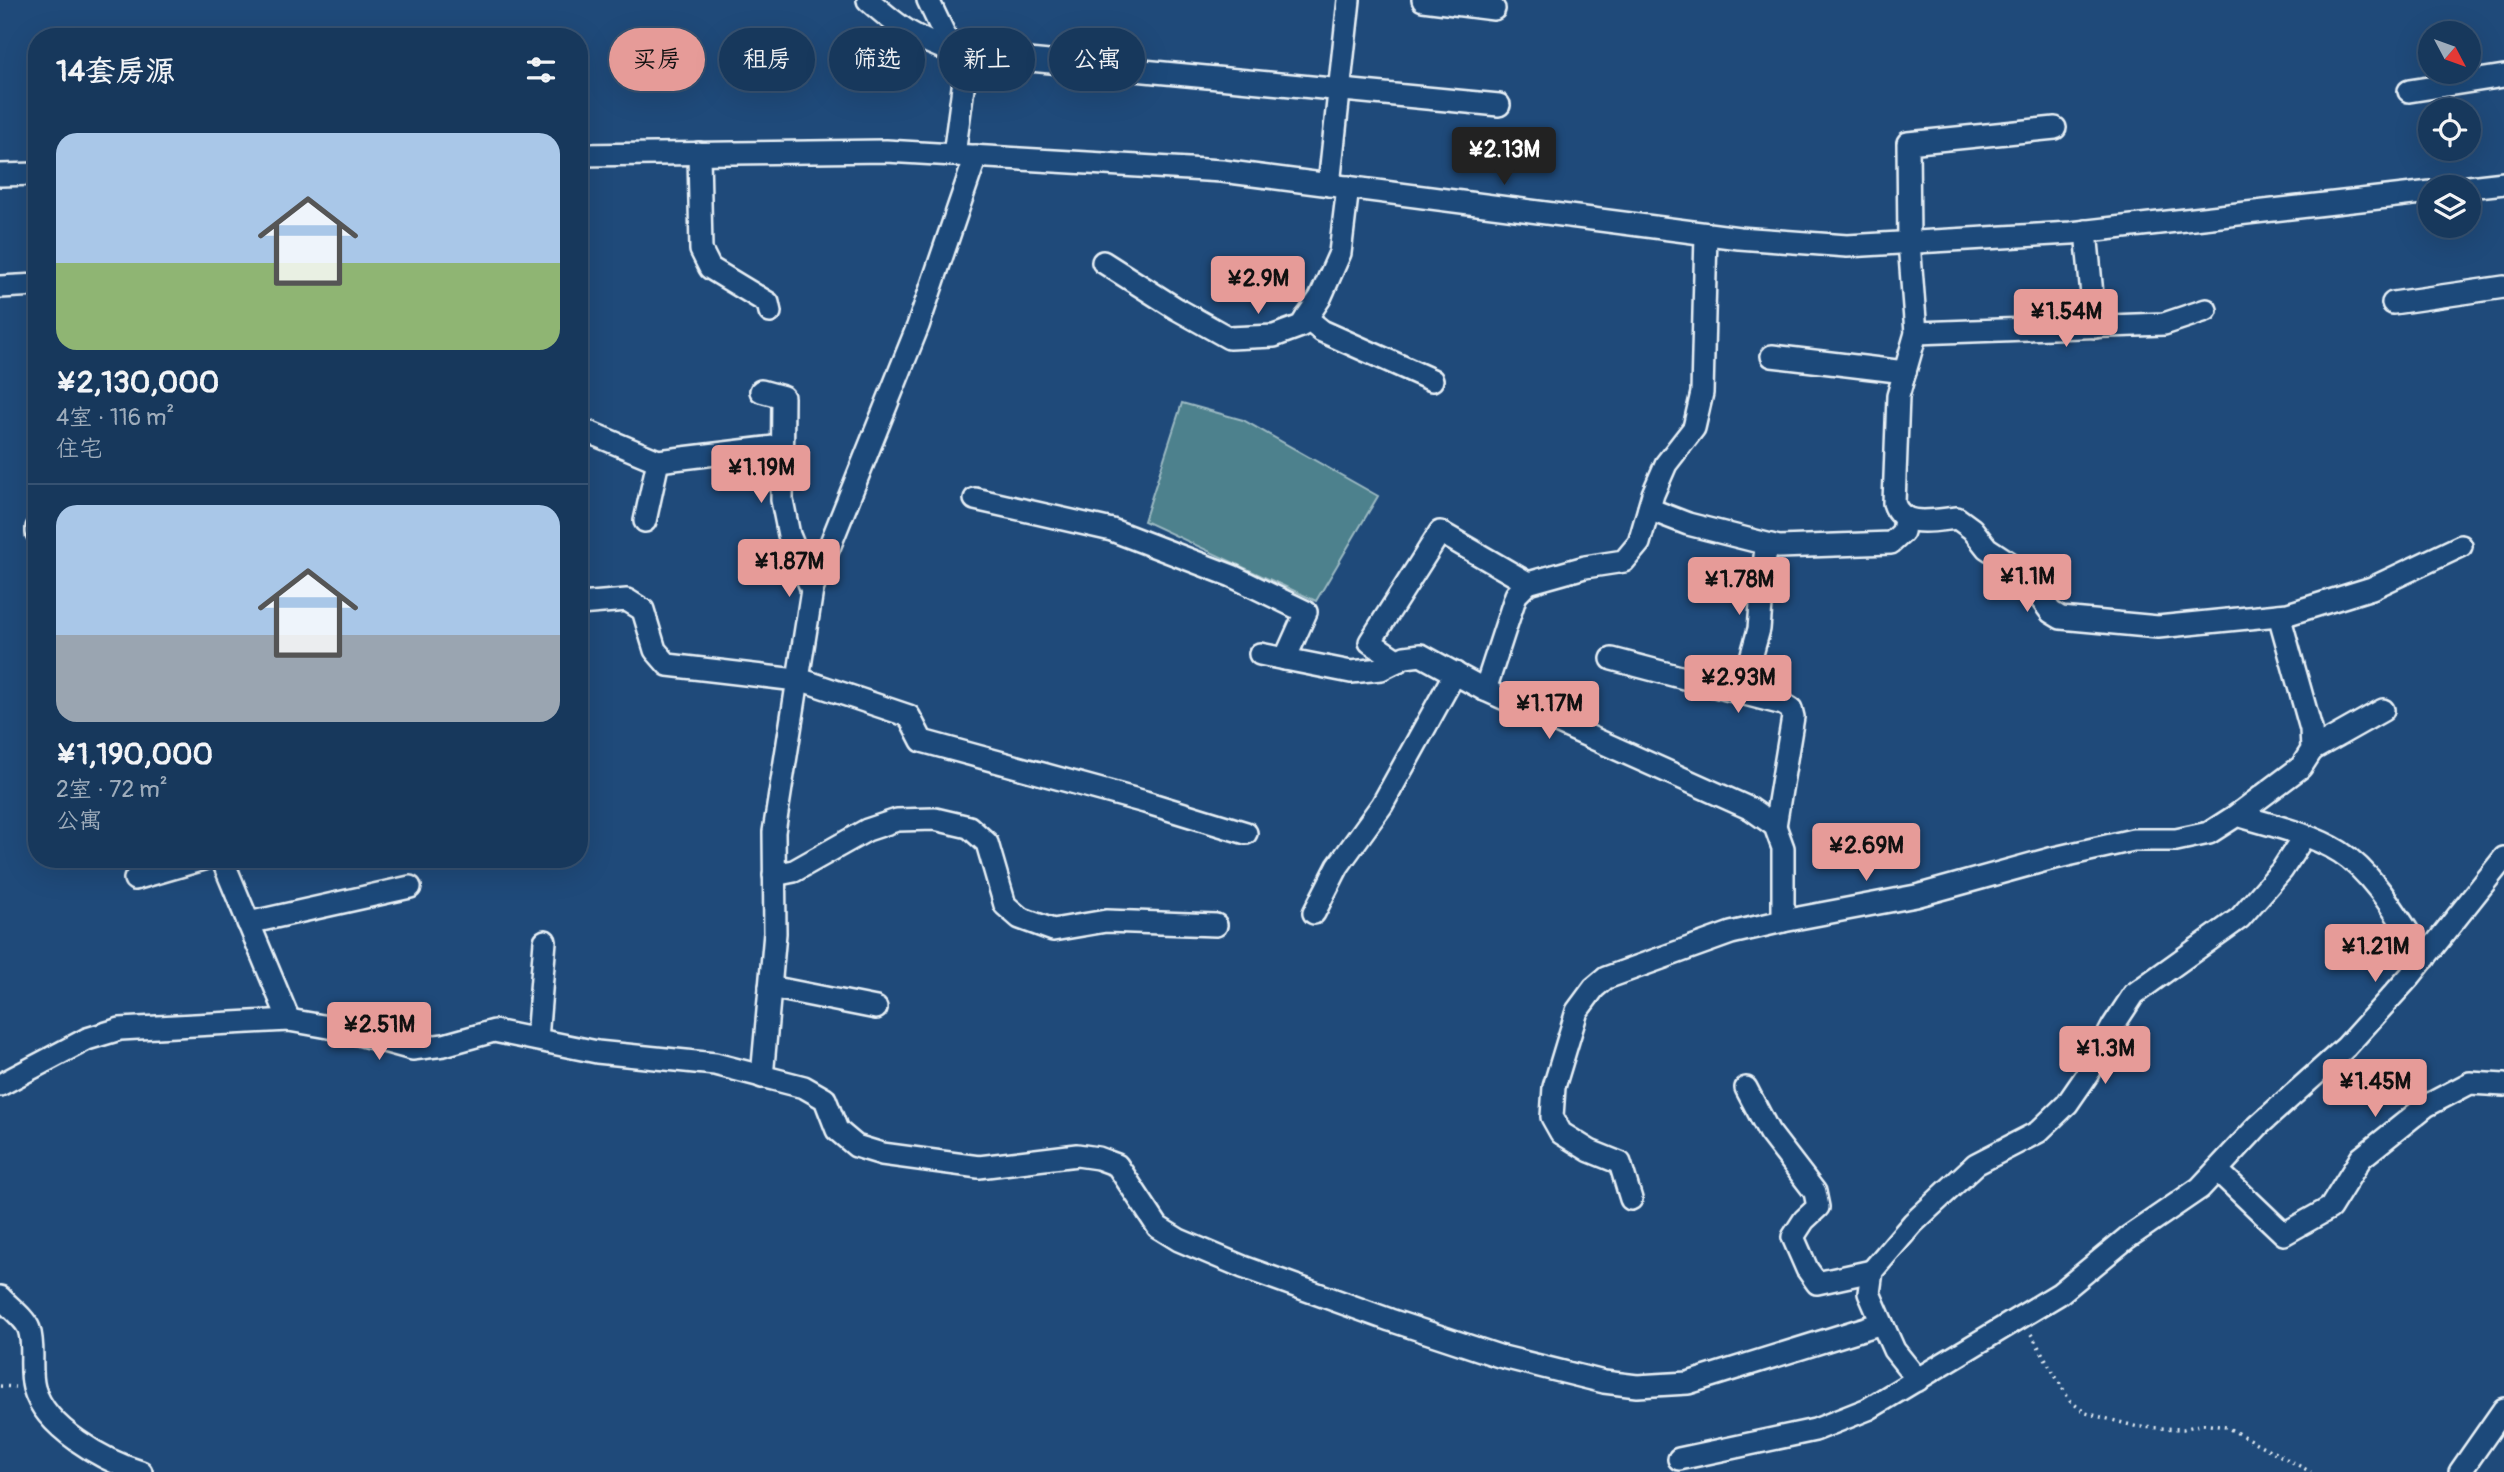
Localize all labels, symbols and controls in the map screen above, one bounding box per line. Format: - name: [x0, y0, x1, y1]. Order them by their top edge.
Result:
- north arrow: [2418, 21, 2482, 84]
- map controls: [2418, 21, 2481, 238]
- chip: 买房: [609, 28, 705, 91]
- chip: 租房: [719, 28, 815, 91]
- chip: 筛选: [829, 28, 925, 91]
- chip: 新上: [939, 28, 1035, 91]
- chip: 公寓: [1049, 28, 1145, 91]
- icon: filters: [522, 51, 560, 89]
- text: 14套房源: [56, 53, 175, 90]
- button: locate: [2418, 98, 2481, 161]
- pin: ¥2.13M: [1447, 128, 1561, 187]
- text: ¥2.13M: [1468, 135, 1540, 164]
- button: layers: [2418, 175, 2481, 238]
- icon: home: [245, 178, 371, 304]
- pin: ¥2.9M: [1209, 256, 1307, 316]
- text: ¥2.9M: [1227, 264, 1289, 293]
- pin: ¥1.54M: [2009, 290, 2123, 349]
- text: ¥1.54M: [2030, 297, 2102, 326]
- text: ¥2,130,000: [56, 364, 219, 401]
- text: 4室 · 116 m²: [56, 403, 174, 432]
- text: 住宅: [56, 434, 102, 463]
- pin: ¥1.19M: [704, 446, 818, 505]
- text: ¥1.19M: [727, 453, 795, 482]
- pin: ¥1.87M: [732, 540, 846, 599]
- text: ¥1.87M: [754, 547, 824, 576]
- icon: home: [245, 550, 371, 676]
- pin: ¥1.1M: [1978, 554, 2076, 614]
- pin: ¥1.78M: [1682, 558, 1796, 617]
- text: ¥1.1M: [1999, 562, 2055, 591]
- text: ¥1.78M: [1704, 565, 1774, 594]
- pin: ¥2.93M: [1681, 656, 1795, 715]
- text: ¥2.93M: [1700, 663, 1776, 692]
- pin: ¥1.17M: [1492, 682, 1606, 741]
- text: ¥1.17M: [1515, 689, 1583, 718]
- text: ¥1,190,000: [56, 736, 213, 773]
- text: 2室 · 72 m²: [56, 775, 168, 804]
- text: 公寓: [56, 806, 102, 835]
- pin: ¥2.69M: [1809, 824, 1923, 883]
- text: ¥2.69M: [1828, 831, 1904, 860]
- pin: ¥1.21M: [2318, 925, 2432, 984]
- text: ¥1.21M: [2341, 932, 2409, 961]
- pin: ¥2.51M: [322, 1002, 436, 1062]
- text: ¥2.51M: [343, 1010, 415, 1039]
- pin: ¥1.3M: [2056, 1026, 2154, 1086]
- text: ¥1.3M: [2075, 1034, 2135, 1063]
- pin: ¥1.45M: [2318, 1060, 2432, 1119]
- text: ¥1.45M: [2339, 1067, 2411, 1096]

